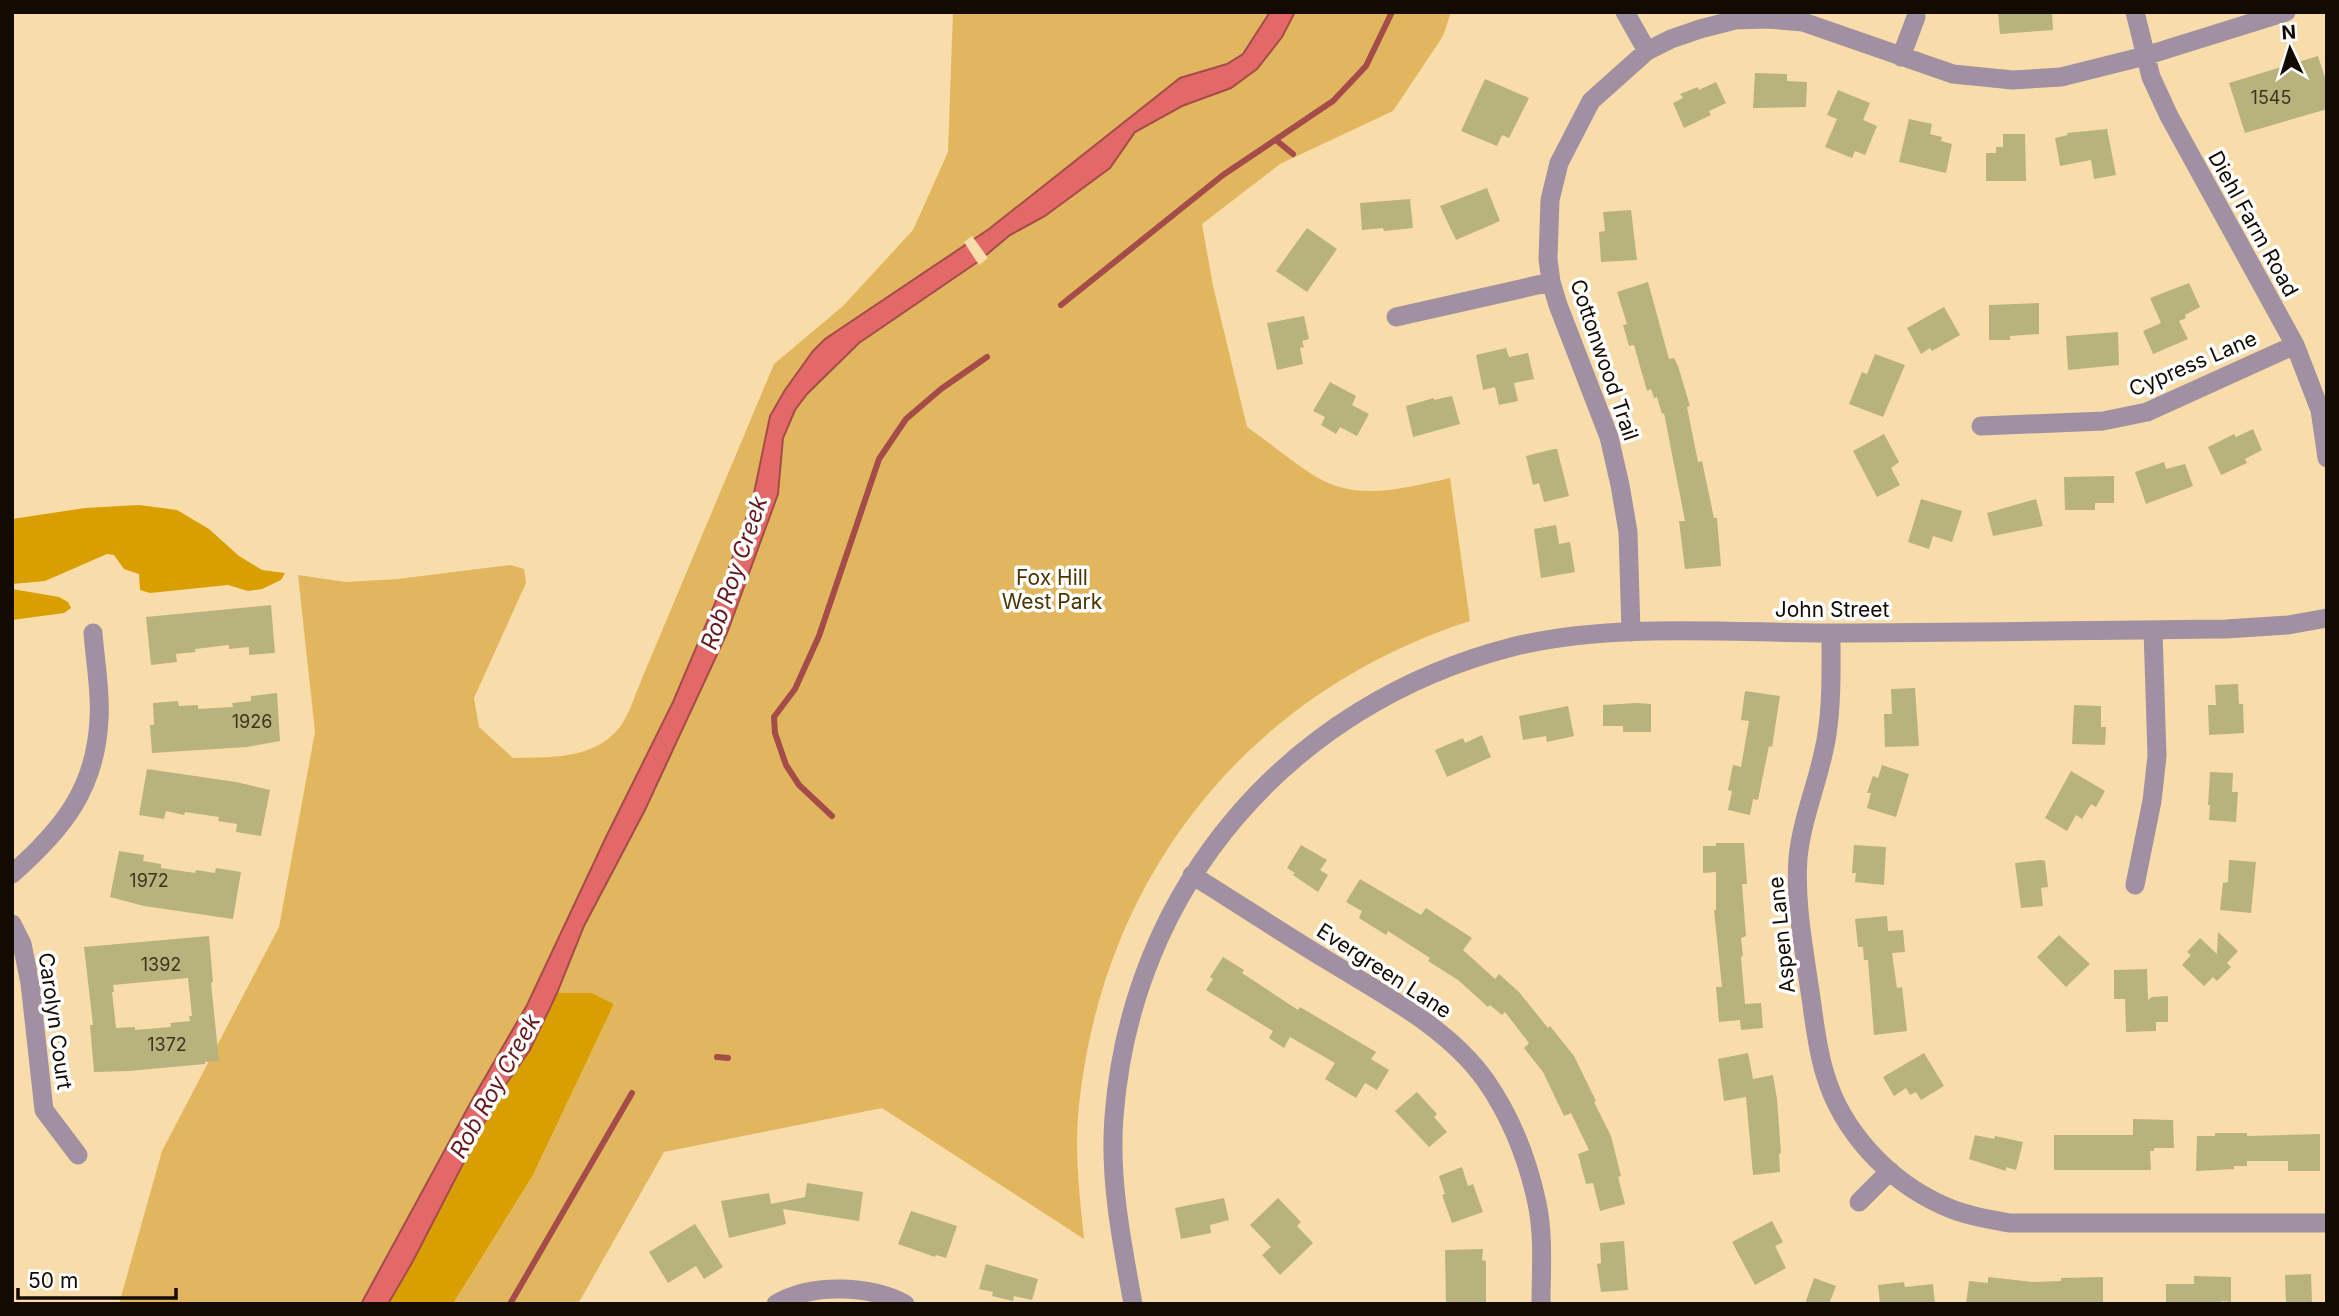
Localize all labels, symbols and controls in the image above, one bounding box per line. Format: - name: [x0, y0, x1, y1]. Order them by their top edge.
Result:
- north arrow: [2255, 14, 2325, 84]
- text: N: [2281, 21, 2297, 45]
- house number: 1545: [2251, 87, 2291, 108]
- street label: Diehl Farm Road: [2203, 147, 2304, 301]
- street label: Cottonwood Trail: [1565, 276, 1644, 444]
- street label: Cypress Lane: [2125, 325, 2260, 402]
- water label: Rob Roy Creek: [695, 492, 773, 653]
- park label: Fox Hill West Park: [1002, 565, 1103, 614]
- street label: John Street: [1775, 597, 1889, 622]
- house number: 1926: [232, 711, 272, 732]
- house number: 1972: [129, 870, 169, 891]
- street label: Aspen Lane: [1763, 875, 1800, 995]
- street label: Evergreen Lane: [1312, 918, 1456, 1023]
- street label: Carolyn Court: [34, 951, 77, 1091]
- house number: 1392: [141, 954, 181, 975]
- water label: Rob Roy Creek: [444, 1009, 546, 1163]
- house number: 1372: [147, 1034, 187, 1055]
- scale bar: [18, 1256, 175, 1300]
- text: 50 m: [28, 1268, 78, 1293]

